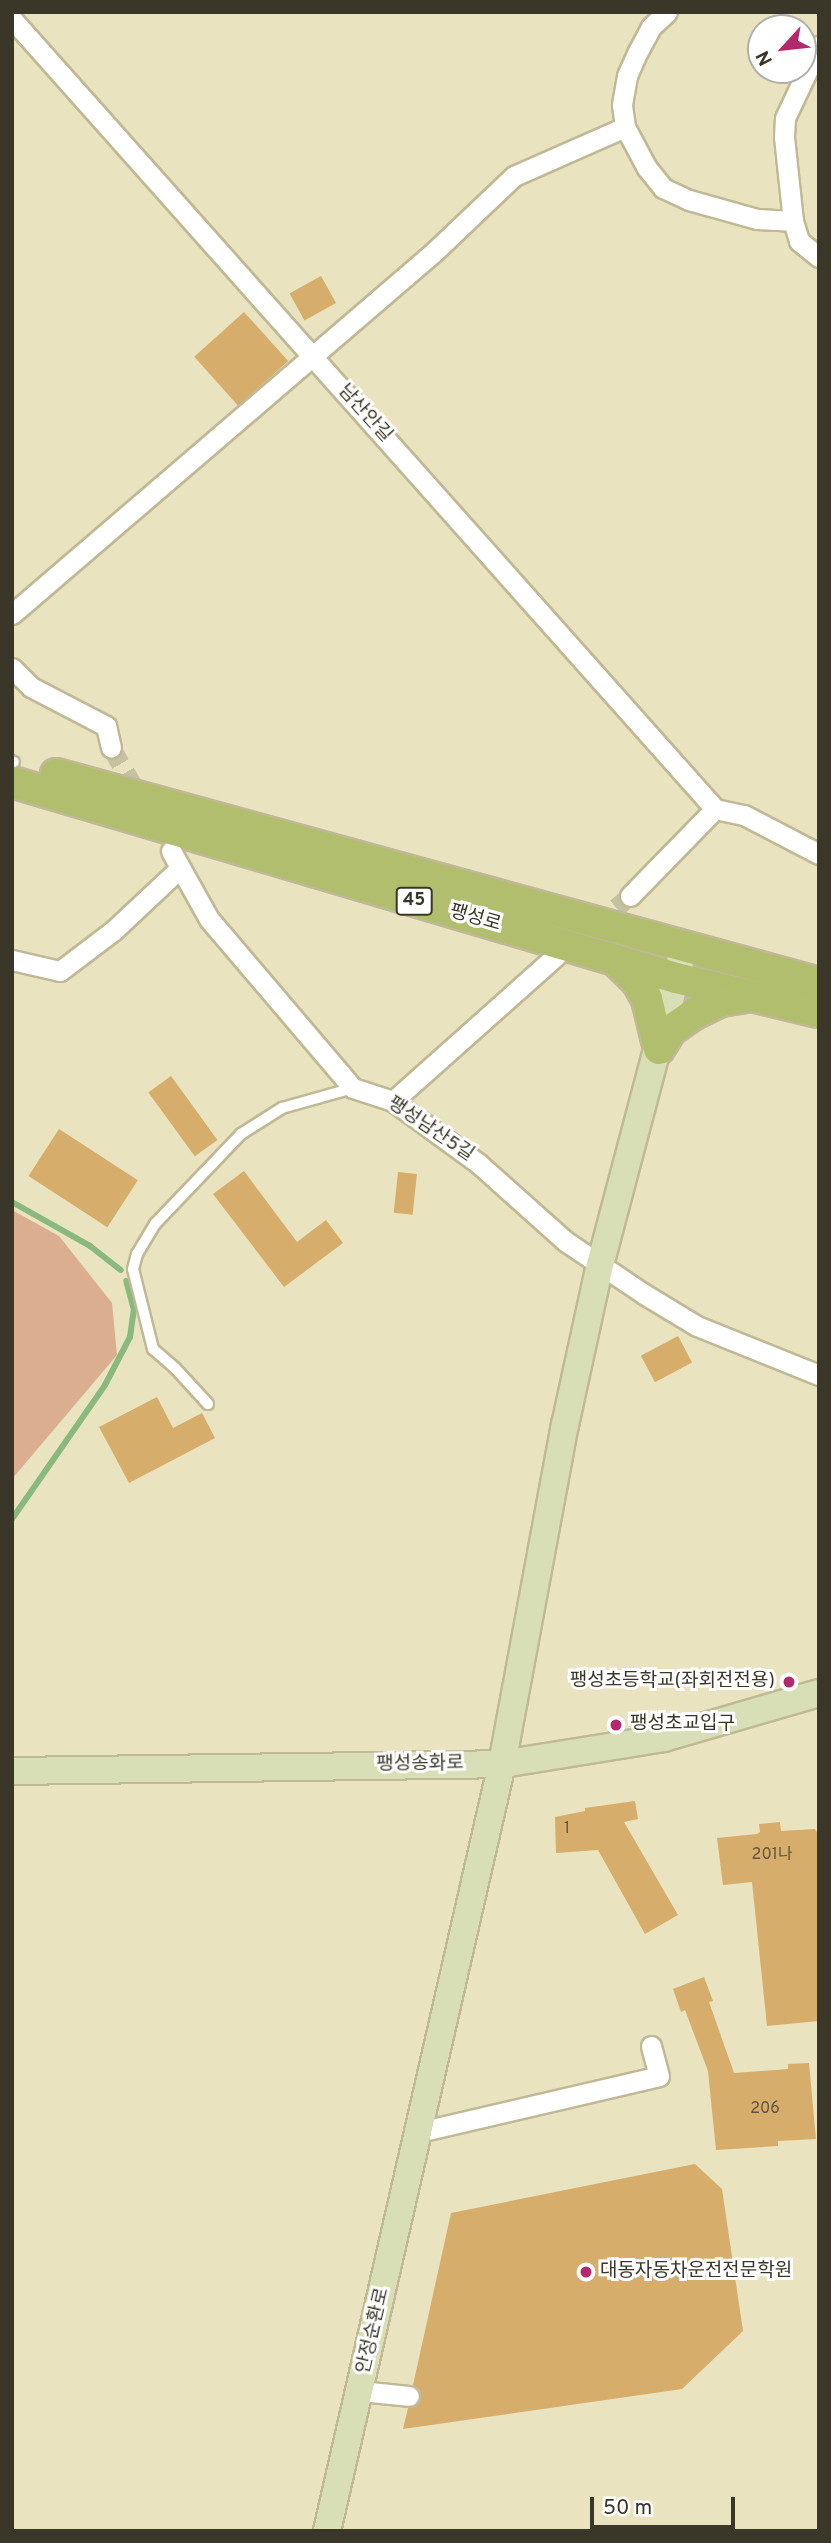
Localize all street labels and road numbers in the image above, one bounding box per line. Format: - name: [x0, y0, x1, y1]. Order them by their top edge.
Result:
- street label: 남산안길: [332, 380, 396, 448]
- road number: 45: [395, 887, 433, 916]
- street label: 팽성로: [447, 901, 503, 937]
- street label: 팽성남산5길: [383, 1093, 477, 1167]
- street label: 팽성송화로: [376, 1753, 464, 1777]
- street label: 안정순환로: [353, 2286, 395, 2376]

